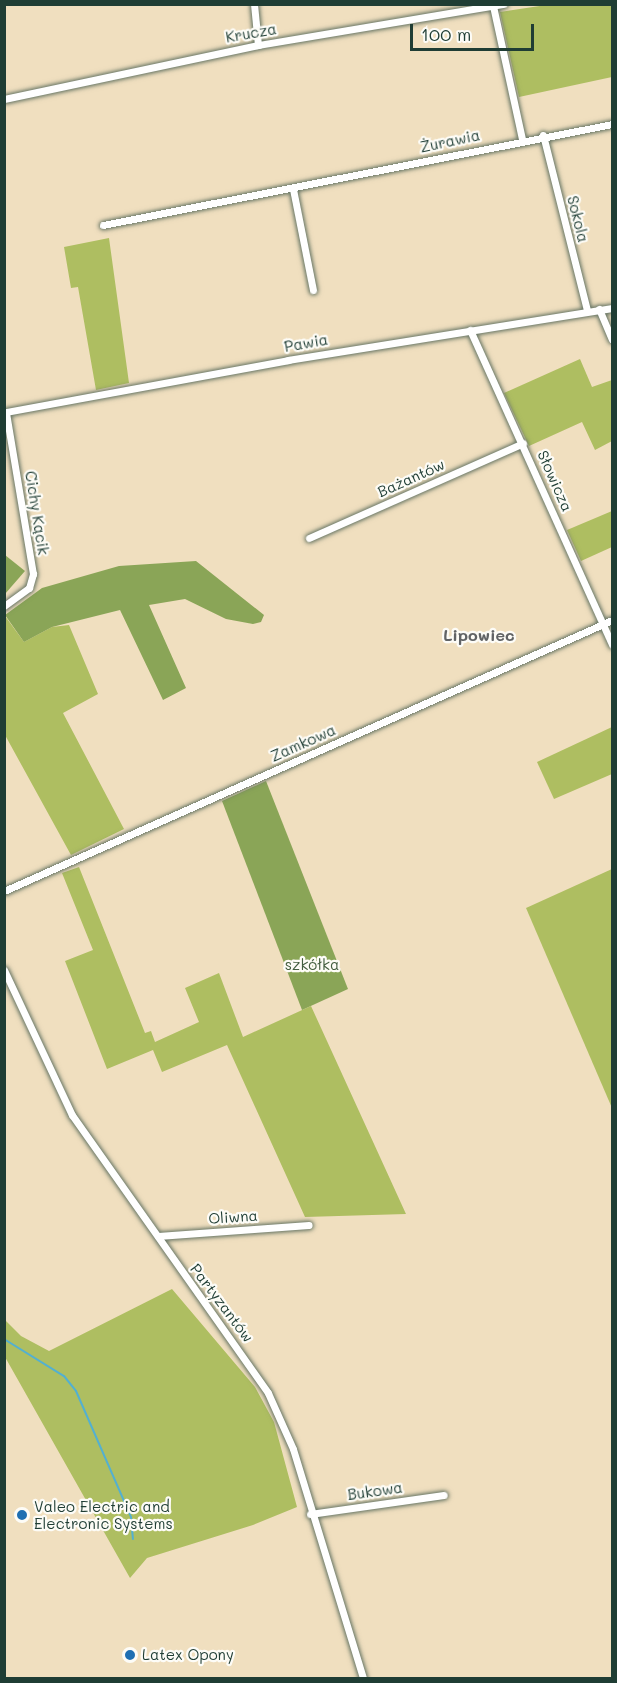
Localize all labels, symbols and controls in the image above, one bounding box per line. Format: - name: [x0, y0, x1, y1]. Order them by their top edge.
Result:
- scale bar: [413, 12, 538, 50]
- street label: Krucza: [224, 20, 278, 46]
- text: 100 m: [421, 22, 471, 46]
- street label: Żurawia: [418, 126, 482, 156]
- street label: Sokola: [564, 194, 592, 244]
- street label: Pawia: [283, 330, 329, 356]
- street label: Słowicza: [534, 448, 576, 514]
- street label: Bażantów: [375, 455, 447, 501]
- street label: Cichy Kącik: [21, 470, 53, 556]
- district label: Lipowiec: [443, 625, 515, 645]
- street label: Zamkowa: [268, 721, 338, 765]
- park label: szkółka: [285, 956, 339, 974]
- street label: Oliwna: [208, 1206, 258, 1228]
- street label: Partyzantów: [187, 1260, 257, 1346]
- street label: Bukowa: [346, 1478, 404, 1504]
- place label: Valeo Electric and Electronic Systems: [34, 1497, 173, 1532]
- marker: Valeo Electric and Electronic Systems: [15, 1508, 29, 1522]
- place label: Latex Opony: [142, 1646, 234, 1664]
- marker: Latex Opony: [123, 1648, 137, 1662]

